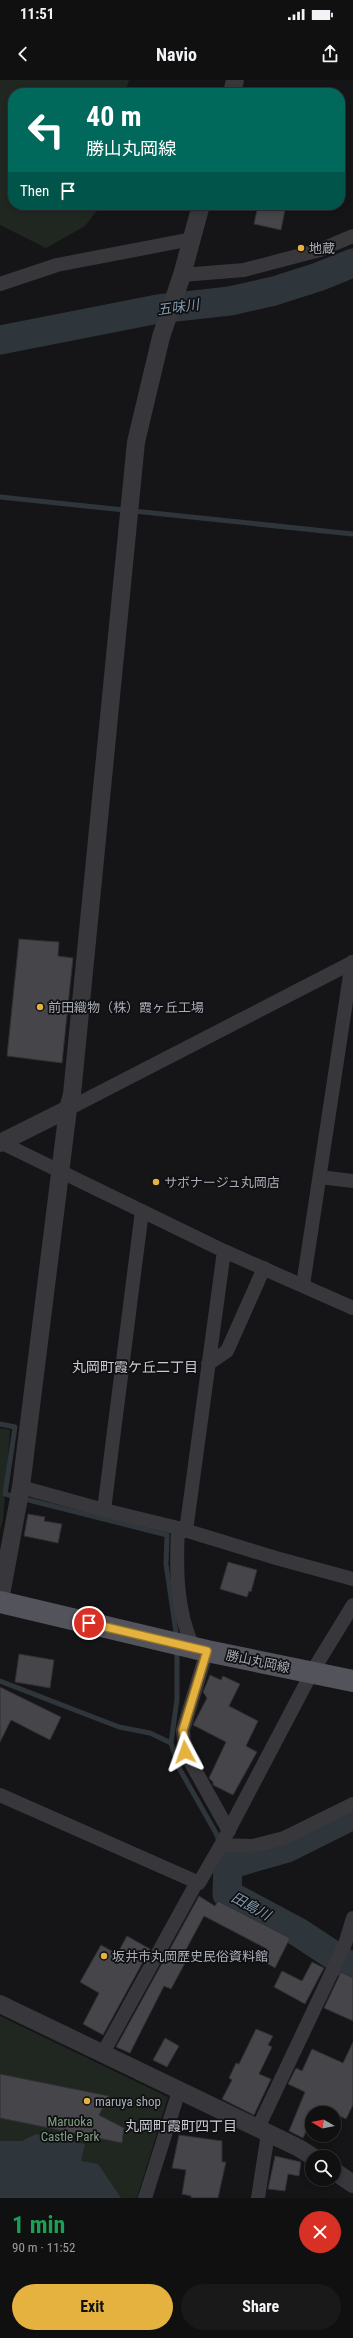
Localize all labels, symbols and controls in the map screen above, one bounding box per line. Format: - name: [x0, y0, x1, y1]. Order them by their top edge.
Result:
- text: 11:51: [20, 5, 54, 23]
- icon: back: [12, 43, 34, 65]
- icon: share: [319, 43, 341, 65]
- text: Navio: [156, 44, 197, 65]
- text: 40 m: [86, 100, 142, 133]
- icon: left: [20, 104, 72, 156]
- text: 勝山丸岡線: [86, 138, 176, 159]
- icon: arrive: [57, 180, 79, 202]
- text: Then: [20, 182, 49, 200]
- place label: 地蔵: [309, 241, 335, 256]
- marker: 地蔵: [296, 243, 306, 253]
- water label: 五味川: [156, 296, 202, 318]
- place label: 前田織物（株）霞ヶ丘工場: [48, 1000, 204, 1015]
- marker: 前田織物（株）霞ヶ丘工場: [35, 1002, 45, 1012]
- place label: サボナージュ丸岡店: [164, 1175, 280, 1190]
- marker: サボナージュ丸岡店: [151, 1177, 161, 1187]
- district label: 丸岡町霞ケ丘二丁目: [72, 1359, 198, 1375]
- pin: [72, 1606, 106, 1640]
- icon: arrive: [78, 1612, 100, 1634]
- street label: 勝山丸岡線: [225, 1647, 291, 1676]
- position arrow: [164, 1731, 206, 1773]
- water label: 田島川: [229, 1889, 275, 1924]
- place label: 坂井市丸岡歴史民俗資料館: [112, 1949, 268, 1964]
- marker: 坂井市丸岡歴史民俗資料館: [99, 1951, 109, 1961]
- place label: maruya shop: [95, 2094, 161, 2109]
- marker: maruya shop: [82, 2096, 92, 2106]
- north arrow: [305, 2106, 341, 2142]
- map controls: [305, 2106, 341, 2186]
- park label: Maruoka Castle Park: [41, 2114, 99, 2144]
- district label: 丸岡町霞町四丁目: [125, 2118, 237, 2134]
- button: search: [305, 2150, 341, 2186]
- text: 1 min: [12, 2211, 65, 2239]
- button: close: [299, 2211, 341, 2253]
- text: 90 m · 11:52: [12, 2240, 75, 2255]
- button: Exit: [12, 2284, 173, 2330]
- button: Share: [181, 2284, 341, 2330]

